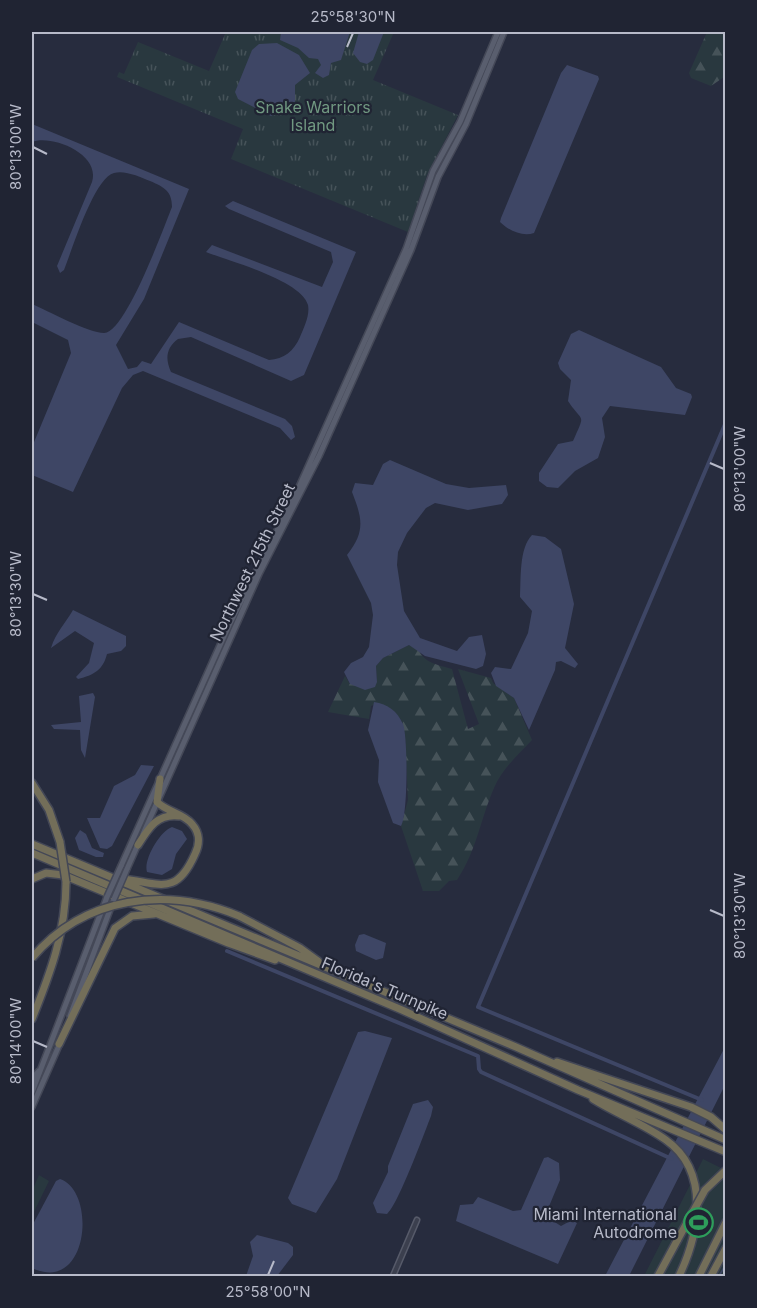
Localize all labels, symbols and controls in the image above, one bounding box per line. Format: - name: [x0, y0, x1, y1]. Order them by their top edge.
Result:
- text: 25°58'30"N: [310, 7, 396, 26]
- park label: Snake Warriors Island: [255, 97, 371, 135]
- text: 80°13'00"W: [6, 104, 25, 190]
- text: 80°13'00"W: [730, 426, 749, 512]
- street label: Northwest 215th Street: [205, 480, 299, 644]
- text: 80°13'30"W: [6, 551, 25, 637]
- text: 80°13'30"W: [730, 873, 749, 959]
- street label: Florida's Turnpike: [319, 952, 451, 1024]
- text: 80°14'00"W: [6, 998, 25, 1084]
- place label: Miami International Autodrome: [533, 1204, 677, 1242]
- sports icon: Miami International Autodrome: [682, 1207, 714, 1239]
- text: 25°58'00"N: [225, 1282, 311, 1301]

